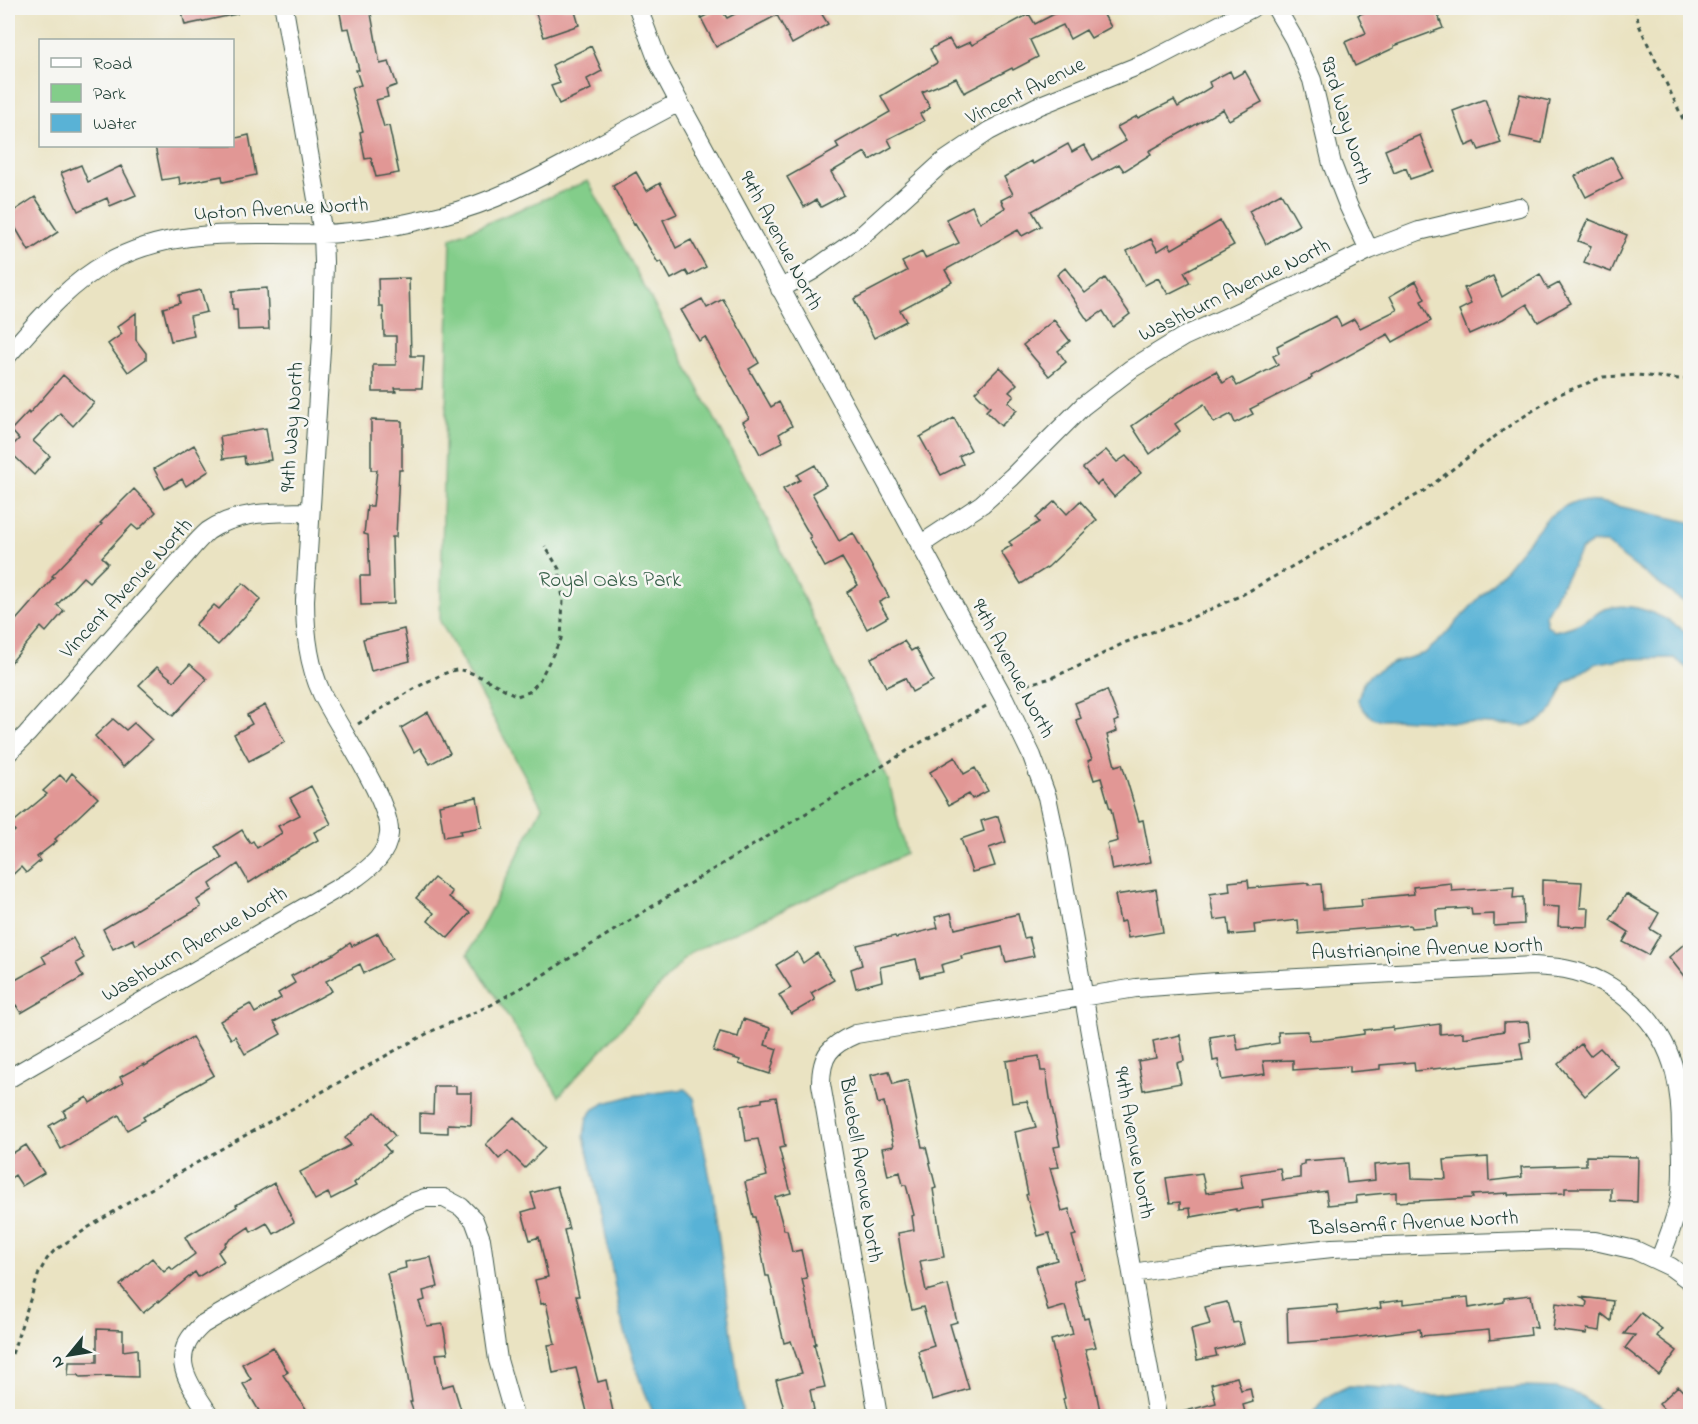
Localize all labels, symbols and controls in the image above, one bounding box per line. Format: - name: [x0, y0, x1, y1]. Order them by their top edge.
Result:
- legend: [39, 39, 234, 147]
- street label: Vincent Avenue: [960, 50, 1091, 134]
- text: Road: [93, 52, 132, 78]
- street label: 93rd Way North: [1309, 54, 1379, 189]
- text: Park: [93, 82, 126, 108]
- text: Water: [93, 112, 137, 138]
- street label: 94th Avenue North: [731, 166, 829, 316]
- street label: Upton Avenue North: [193, 190, 369, 230]
- street label: Washburn Avenue North: [1134, 231, 1336, 351]
- street label: 94th Way North: [273, 361, 315, 493]
- street label: Vincent Avenue North: [53, 512, 200, 667]
- park label: Royal Oaks Park: [539, 566, 682, 598]
- street label: 94th Avenue North: [963, 594, 1061, 744]
- street label: Washburn Avenue North: [97, 879, 293, 1011]
- street label: Austrianpine Avenue North: [1311, 931, 1543, 969]
- street label: 94th Avenue North: [1105, 1065, 1161, 1221]
- street label: Bluebell Avenue North: [830, 1074, 889, 1265]
- street label: Balsamfir Avenue North: [1308, 1204, 1519, 1245]
- north arrow: [39, 1325, 99, 1385]
- text: N: [45, 1351, 71, 1372]

